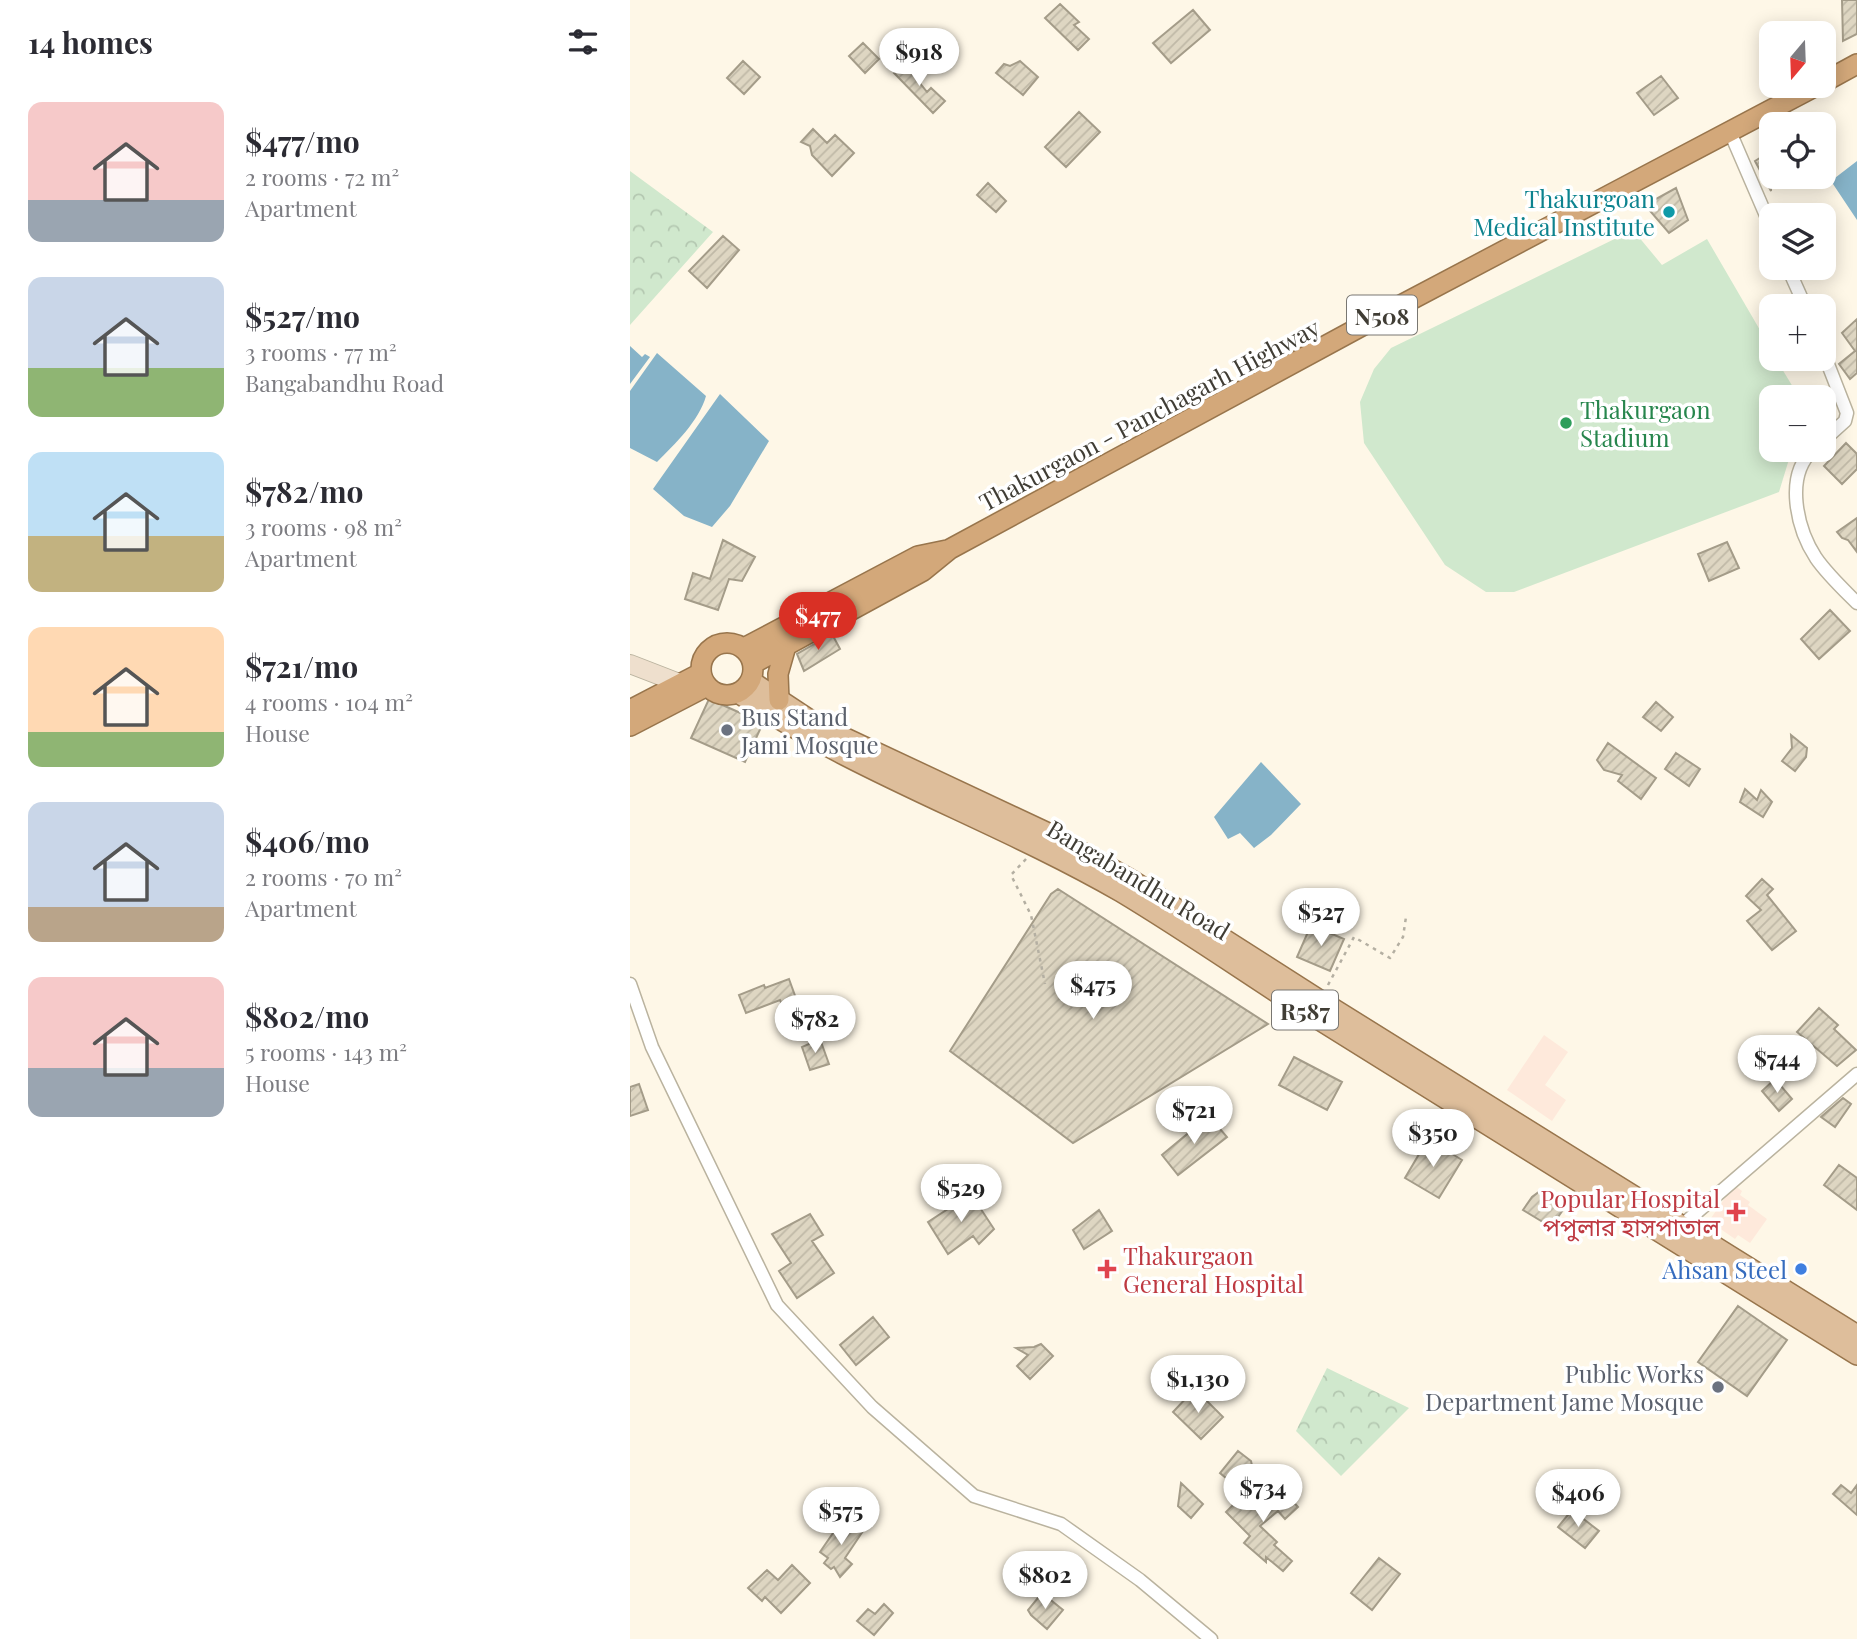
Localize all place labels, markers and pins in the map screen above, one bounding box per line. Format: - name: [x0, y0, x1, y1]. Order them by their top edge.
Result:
- pin: $918: [878, 28, 960, 88]
- place label: Thakurgoan Medical Institute: [1473, 182, 1655, 242]
- marker: Thakurgoan Medical Institute: [1661, 204, 1677, 220]
- place label: Thakurgaon Stadium: [1580, 393, 1711, 453]
- marker: Thakurgaon Stadium: [1558, 415, 1574, 431]
- pin: $477: [777, 592, 859, 652]
- place label: Bus Stand Jami Mosque: [740, 700, 879, 760]
- marker: Bus Stand Jami Mosque: [719, 722, 735, 738]
- pin: $527: [1280, 888, 1362, 948]
- pin: $475: [1052, 962, 1134, 1021]
- pin: $782: [774, 996, 856, 1055]
- pin: $744: [1736, 1036, 1818, 1095]
- pin: $721: [1153, 1086, 1235, 1146]
- pin: $350: [1392, 1110, 1474, 1169]
- pin: $529: [920, 1164, 1002, 1224]
- place label: Popular Hospital পপুলার হাসপাতাল: [1540, 1182, 1720, 1242]
- marker: Popular Hospital পপুলার হাসপাতাল: [1726, 1202, 1746, 1222]
- place label: Thakurgaon General Hospital: [1123, 1239, 1304, 1299]
- place label: Ahsan Steel: [1661, 1253, 1787, 1285]
- marker: Thakurgaon General Hospital: [1097, 1259, 1117, 1279]
- marker: Ahsan Steel: [1793, 1261, 1809, 1277]
- pin: $1,130: [1141, 1356, 1255, 1415]
- place label: Public Works Department Jame Mosque: [1425, 1357, 1704, 1417]
- marker: Public Works Department Jame Mosque: [1710, 1379, 1726, 1395]
- pin: $734: [1222, 1464, 1304, 1524]
- pin: $406: [1537, 1470, 1619, 1529]
- pin: $575: [800, 1488, 882, 1547]
- pin: $802: [1004, 1552, 1086, 1611]

